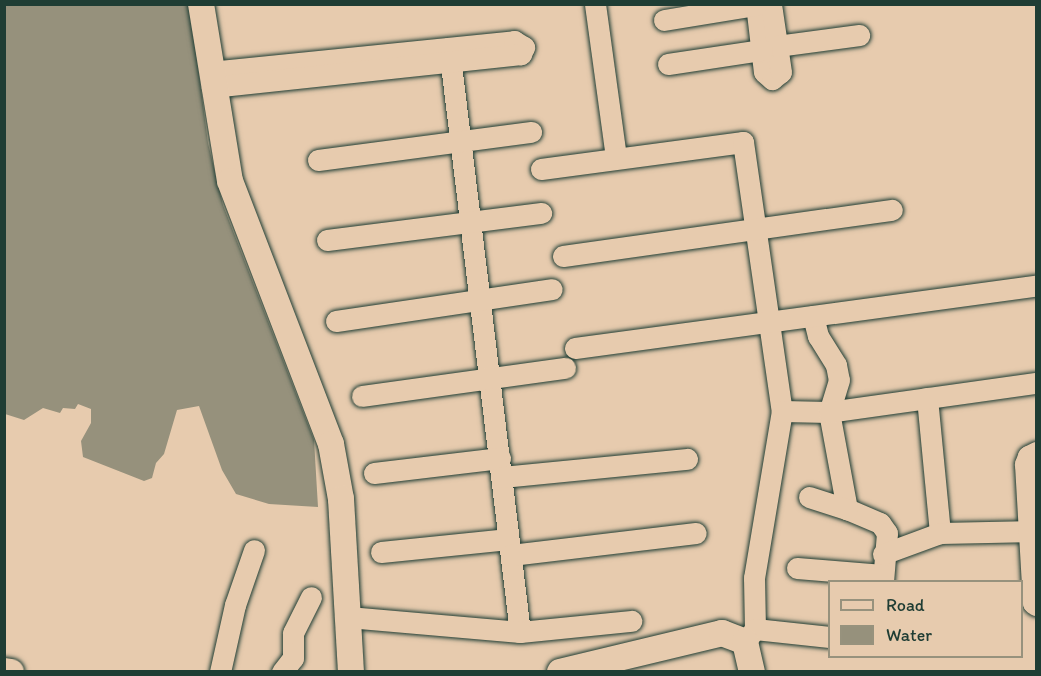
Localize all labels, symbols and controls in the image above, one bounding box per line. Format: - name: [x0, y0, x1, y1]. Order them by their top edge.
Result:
- legend: [828, 580, 1023, 658]
- text: Road: [886, 594, 925, 616]
- text: Water: [886, 624, 932, 646]

